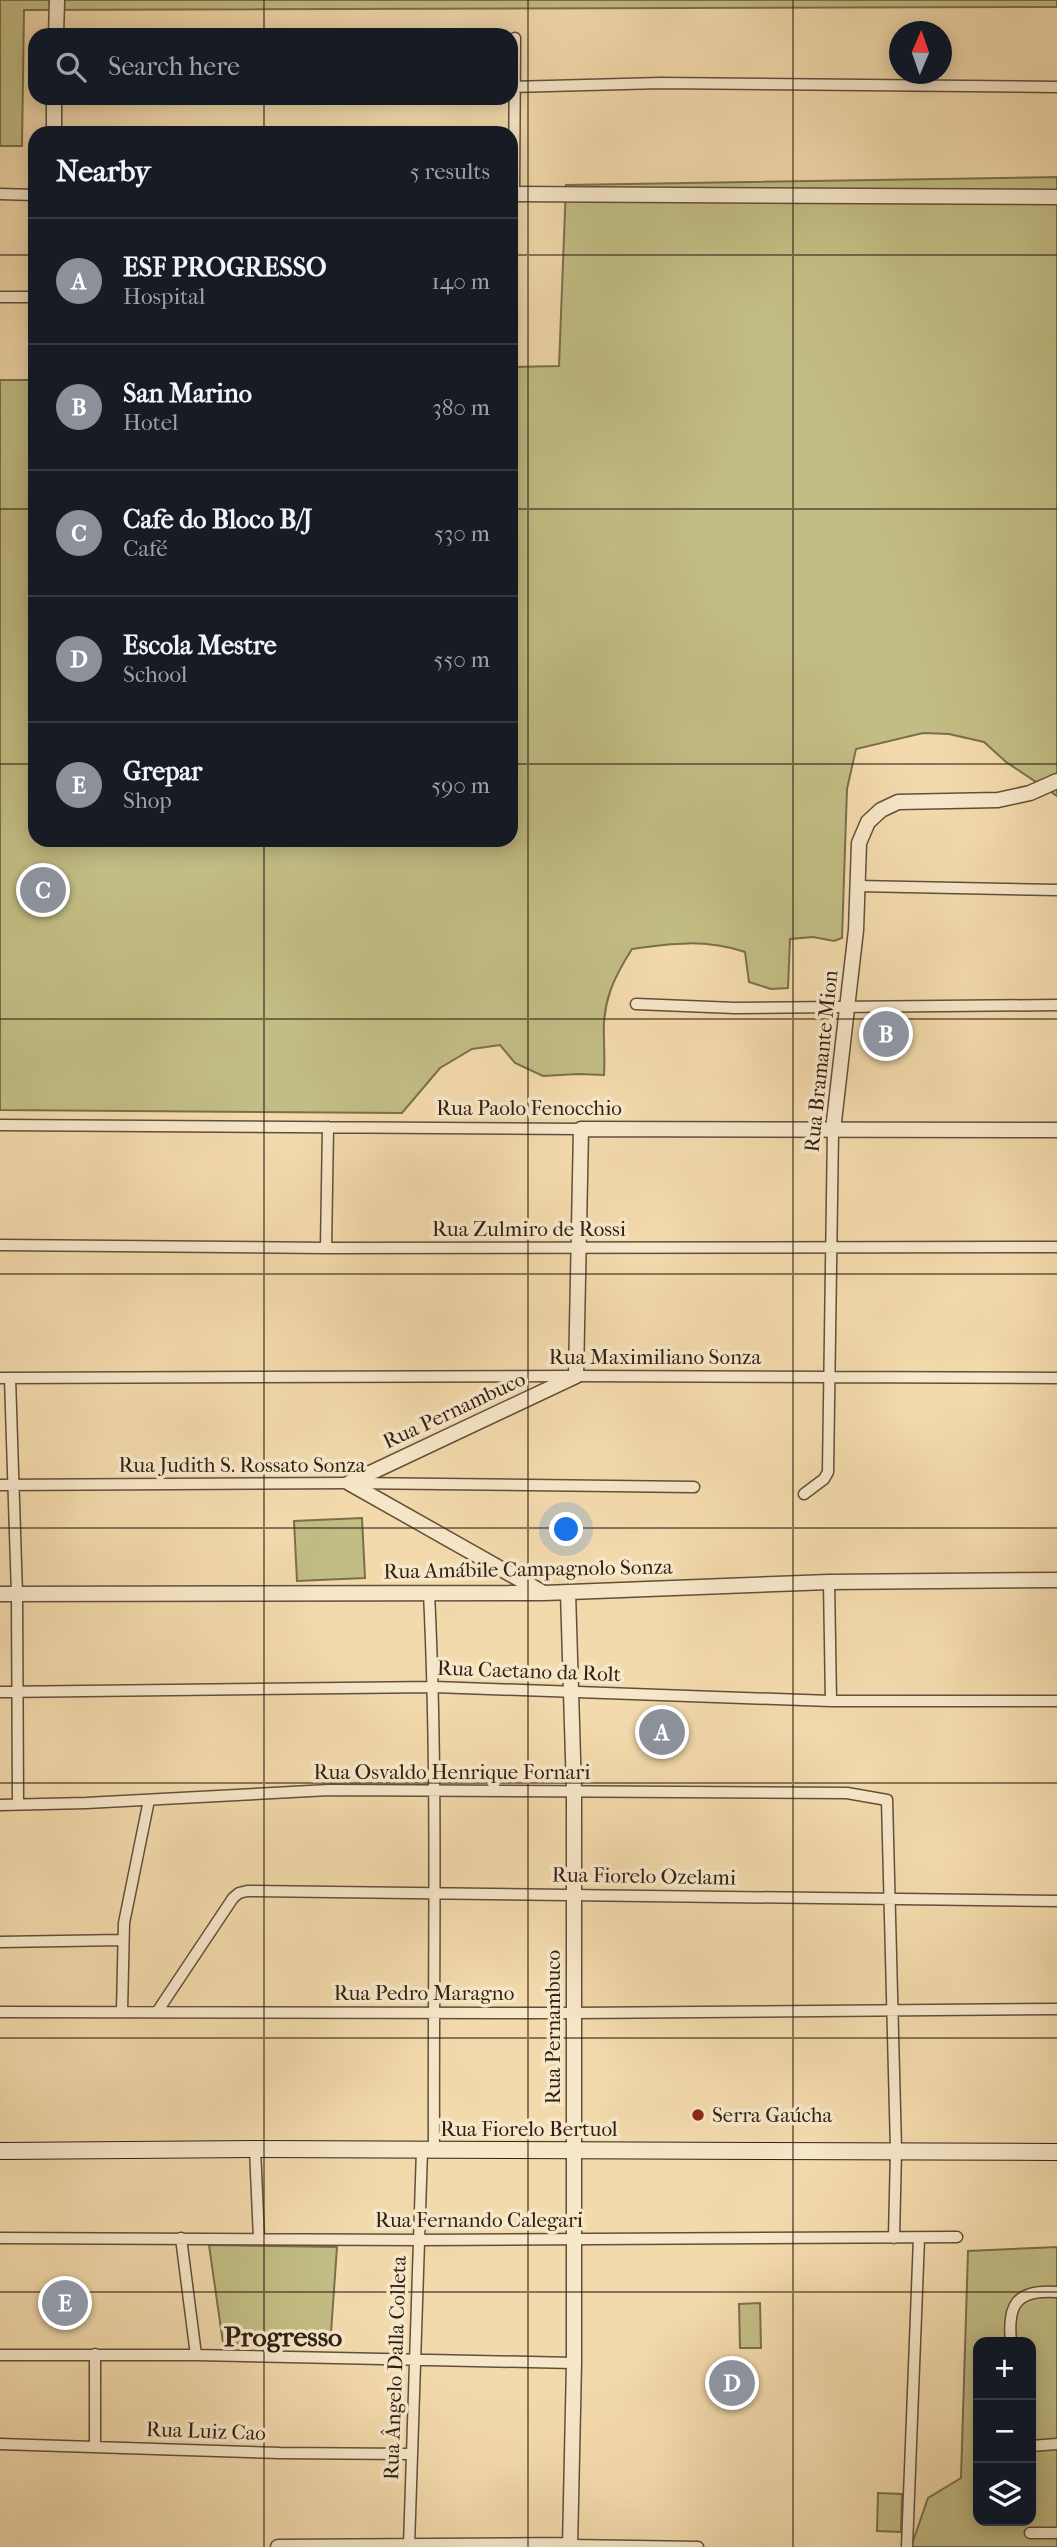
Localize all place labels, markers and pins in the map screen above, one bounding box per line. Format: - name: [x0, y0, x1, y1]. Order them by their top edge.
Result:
- pin: C: [20, 864, 66, 916]
- pin: B: [863, 1008, 909, 1060]
- pin: A: [639, 1706, 685, 1758]
- place label: Serra Gaúcha: [712, 2103, 833, 2127]
- marker: Serra Gaúcha: [690, 2107, 706, 2123]
- pin: E: [42, 2277, 88, 2329]
- pin: D: [709, 2357, 755, 2409]

